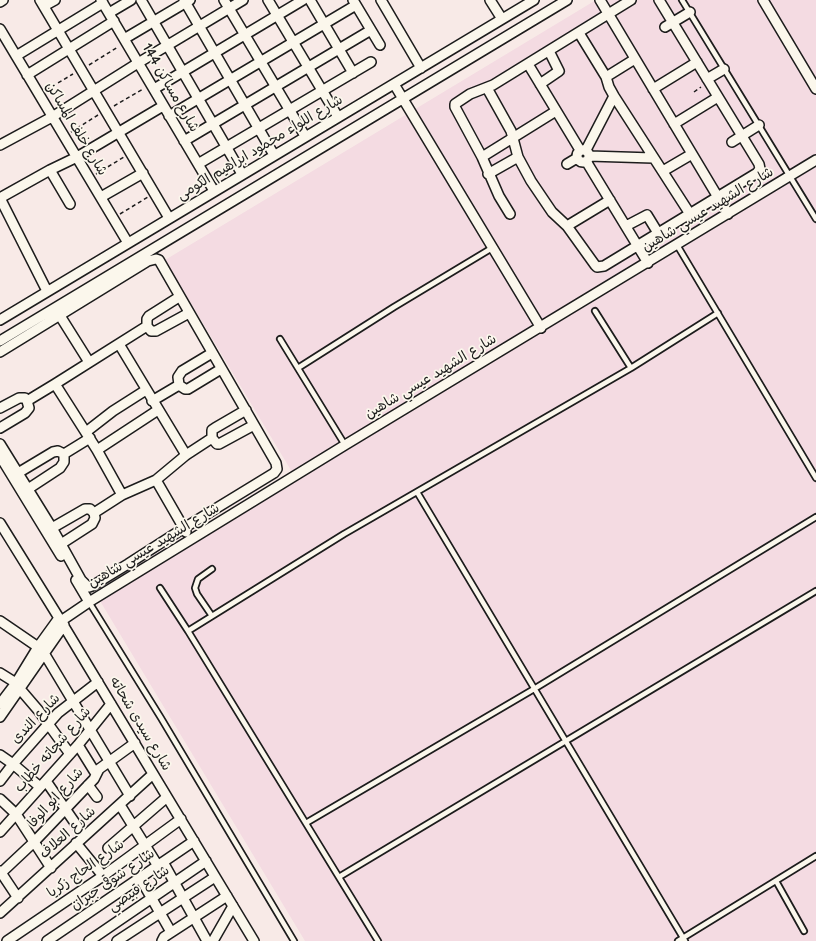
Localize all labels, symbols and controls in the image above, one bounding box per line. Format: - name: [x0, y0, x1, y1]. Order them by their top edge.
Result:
- street label: شارع مساكن 144: [138, 41, 202, 135]
- street label: شارع خلف المساكن: [41, 79, 111, 179]
- street label: شارع اللواء محمود ابراهيم الكومى: [174, 92, 346, 204]
- street label: شارع الشهيد عيسي شاهين: [639, 164, 777, 256]
- street label: شارع الشهيد عيسي شاهين: [362, 331, 500, 423]
- street label: شارع الشهيد عيسي شاهين: [85, 500, 223, 592]
- street label: شارع سيدى شحاته: [105, 674, 175, 774]
- street label: شارع الندى: [8, 690, 64, 748]
- street label: شارع شحاته خطاب: [11, 704, 95, 796]
- street label: شارع ابو الوفا: [25, 765, 87, 831]
- street label: شارع العلاف: [36, 803, 100, 863]
- street label: شارع الحاج زكريا: [44, 836, 128, 902]
- street label: شارع شوقى جبران: [68, 846, 158, 914]
- street label: شارع قبيصي: [105, 862, 173, 916]

